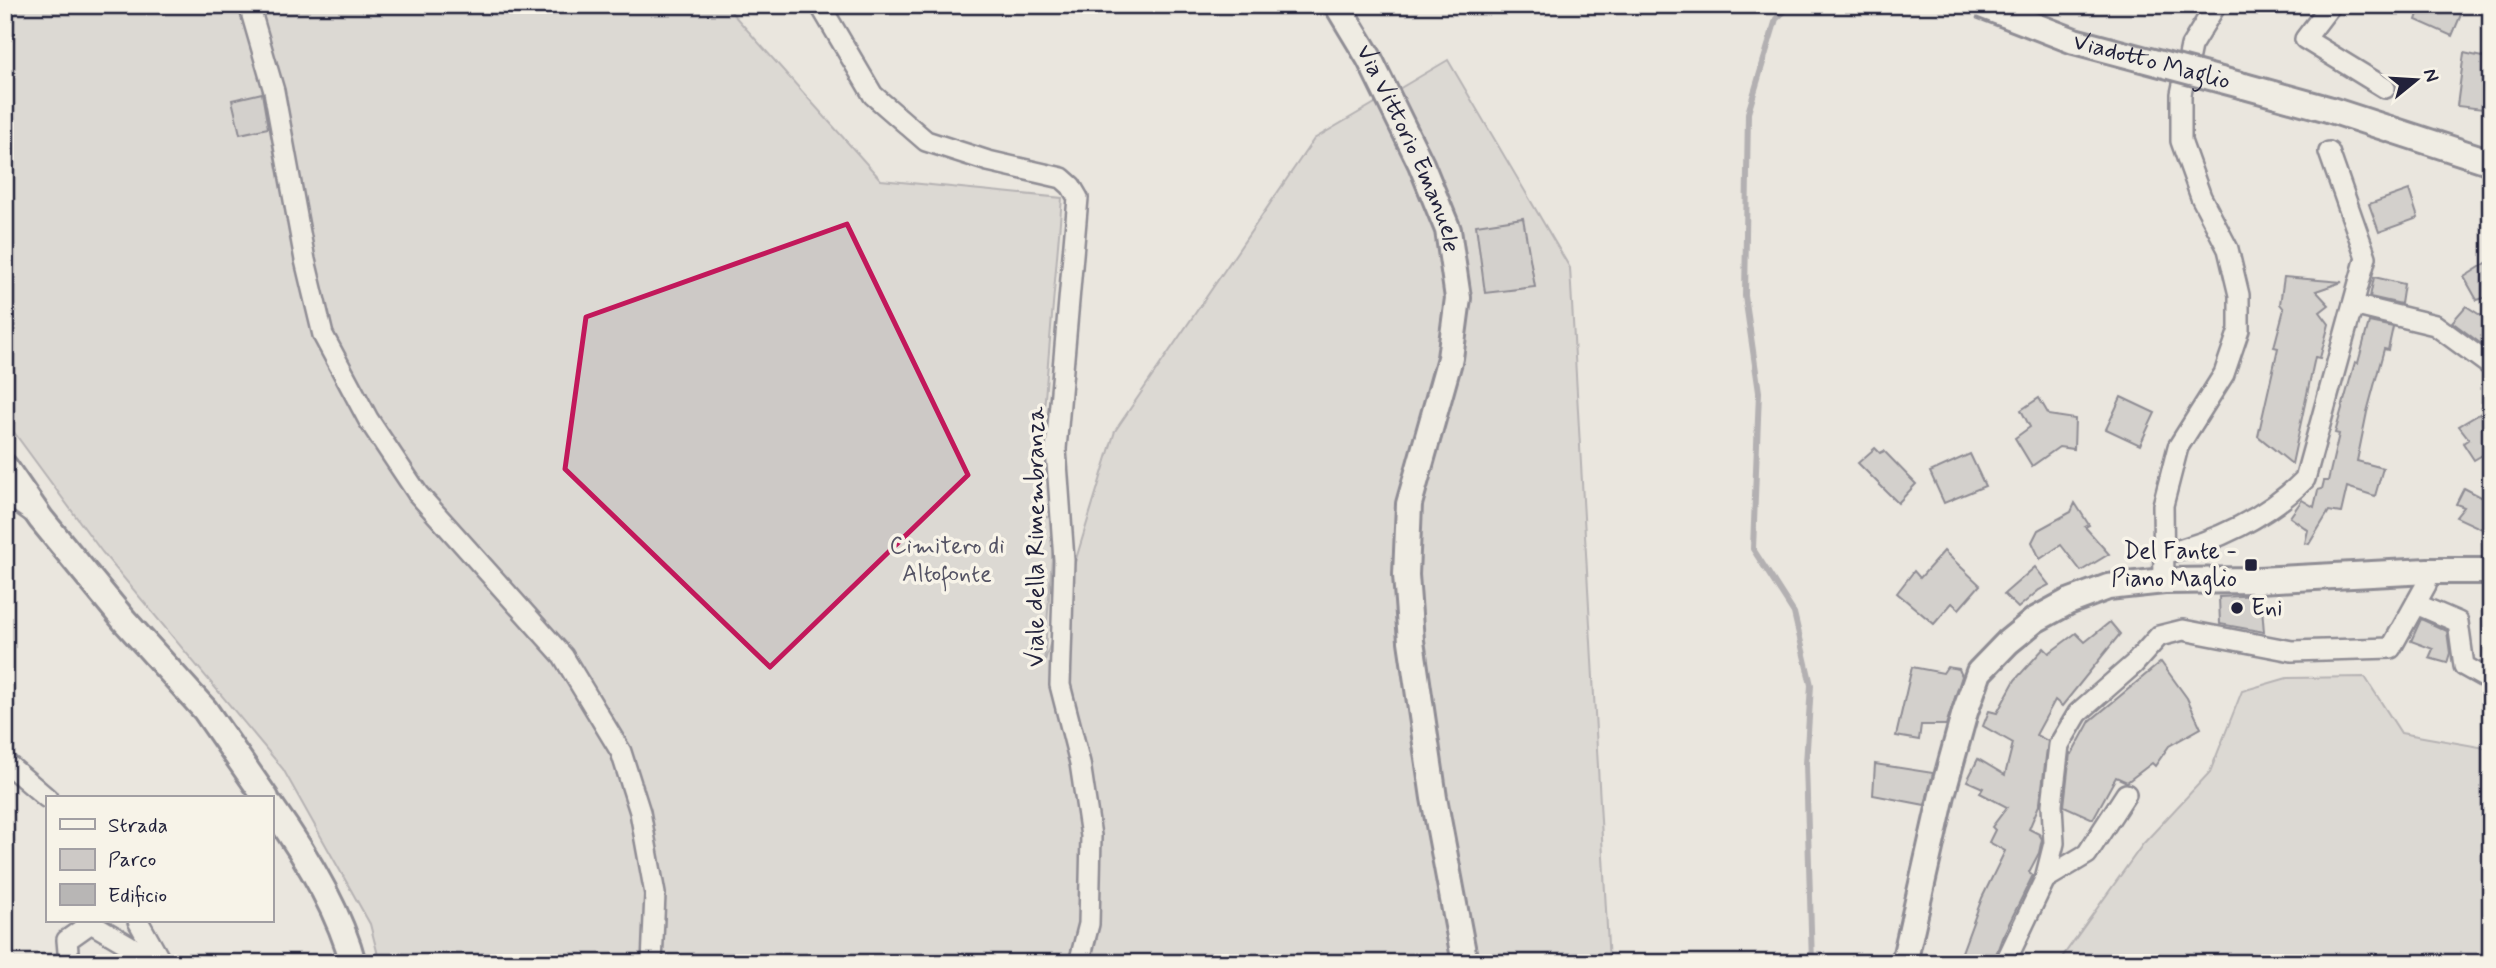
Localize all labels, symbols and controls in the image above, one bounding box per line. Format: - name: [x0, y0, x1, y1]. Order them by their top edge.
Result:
- street label: Viadotto Maglio: [2070, 26, 2234, 97]
- street label: Via Vittorio Emanuele: [1349, 39, 1467, 254]
- north arrow: [2380, 46, 2450, 116]
- text: N: [2417, 65, 2445, 85]
- street label: Viale della Rimembranza: [1021, 406, 1052, 667]
- park label: Cimitero di Altofonte: [889, 531, 1005, 592]
- place label: Del Fante - Piano Maglio: [2111, 536, 2237, 595]
- marker: Del Fante - Piano Maglio: [2243, 557, 2259, 573]
- place label: Eni: [2251, 593, 2283, 624]
- marker: Eni: [2229, 600, 2245, 616]
- legend: [46, 796, 273, 922]
- text: Strada: [108, 812, 168, 840]
- text: Parco: [108, 846, 156, 874]
- text: Edificio: [108, 882, 167, 910]

